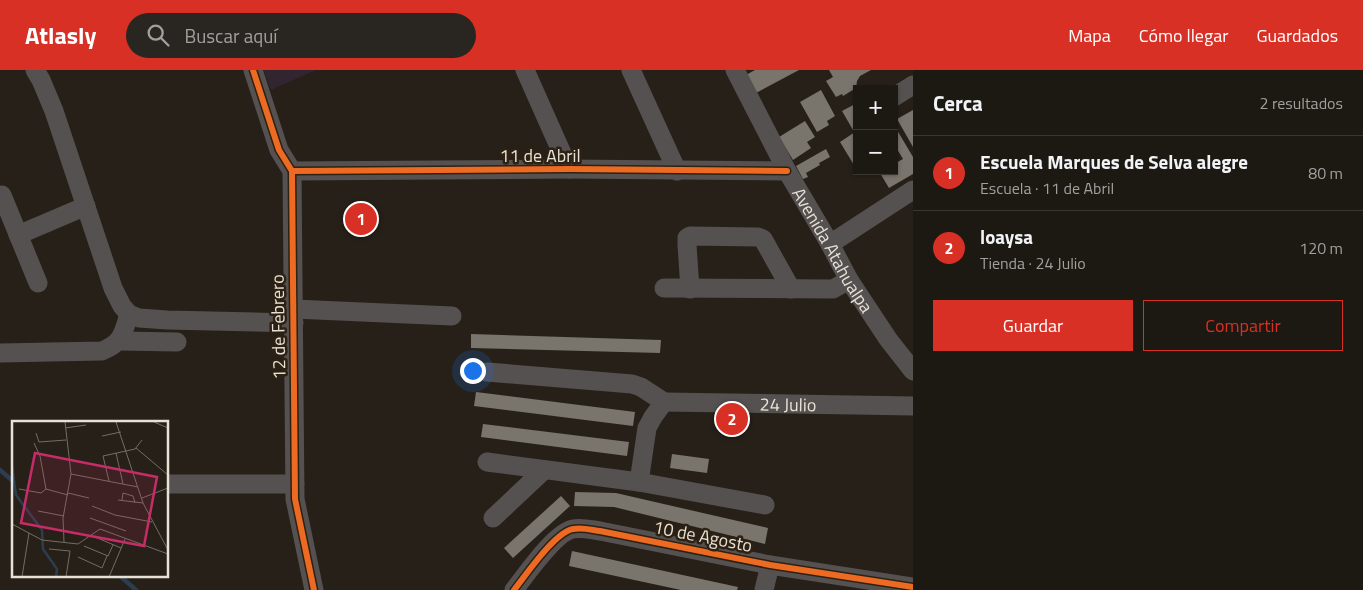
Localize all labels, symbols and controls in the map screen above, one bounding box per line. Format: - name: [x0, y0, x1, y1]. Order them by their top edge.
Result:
- search box: [126, 13, 476, 58]
- text: Atlasly: [25, 17, 96, 53]
- icon: search: [144, 21, 172, 49]
- text: Buscar aquí: [184, 21, 277, 50]
- text: Mapa: [1068, 22, 1111, 49]
- text: Cómo llegar: [1139, 22, 1228, 49]
- text: Guardados: [1256, 22, 1338, 49]
- map controls: [853, 85, 898, 175]
- button: +: [853, 85, 898, 130]
- text: Cerca: [933, 87, 983, 119]
- text: 2 resultados: [1259, 91, 1343, 115]
- button: −: [853, 130, 898, 175]
- street label: 11 de Abril: [499, 142, 581, 169]
- text: Escuela Marques de Selva alegre: [980, 147, 1248, 176]
- text: 1: [945, 161, 953, 185]
- text: 80 m: [1308, 161, 1343, 185]
- text: Escuela · 11 de Abril: [980, 176, 1114, 200]
- street label: Avenida Atahualpa: [786, 182, 880, 318]
- pin: 1: [345, 200, 377, 238]
- text: loaysa: [980, 222, 1033, 251]
- text: 2: [945, 236, 953, 260]
- text: 120 m: [1299, 236, 1343, 260]
- text: Tienda · 24 Julio: [980, 251, 1086, 275]
- street label: 12 de Febrero: [264, 274, 292, 380]
- button: Guardar: [933, 300, 1133, 351]
- button: Compartir: [1143, 300, 1343, 351]
- your location: [460, 358, 486, 384]
- street label: 24 Julio: [759, 390, 816, 418]
- pin: 2: [716, 400, 748, 438]
- inset map: [12, 421, 169, 578]
- street label: 10 de Agosto: [651, 513, 755, 559]

